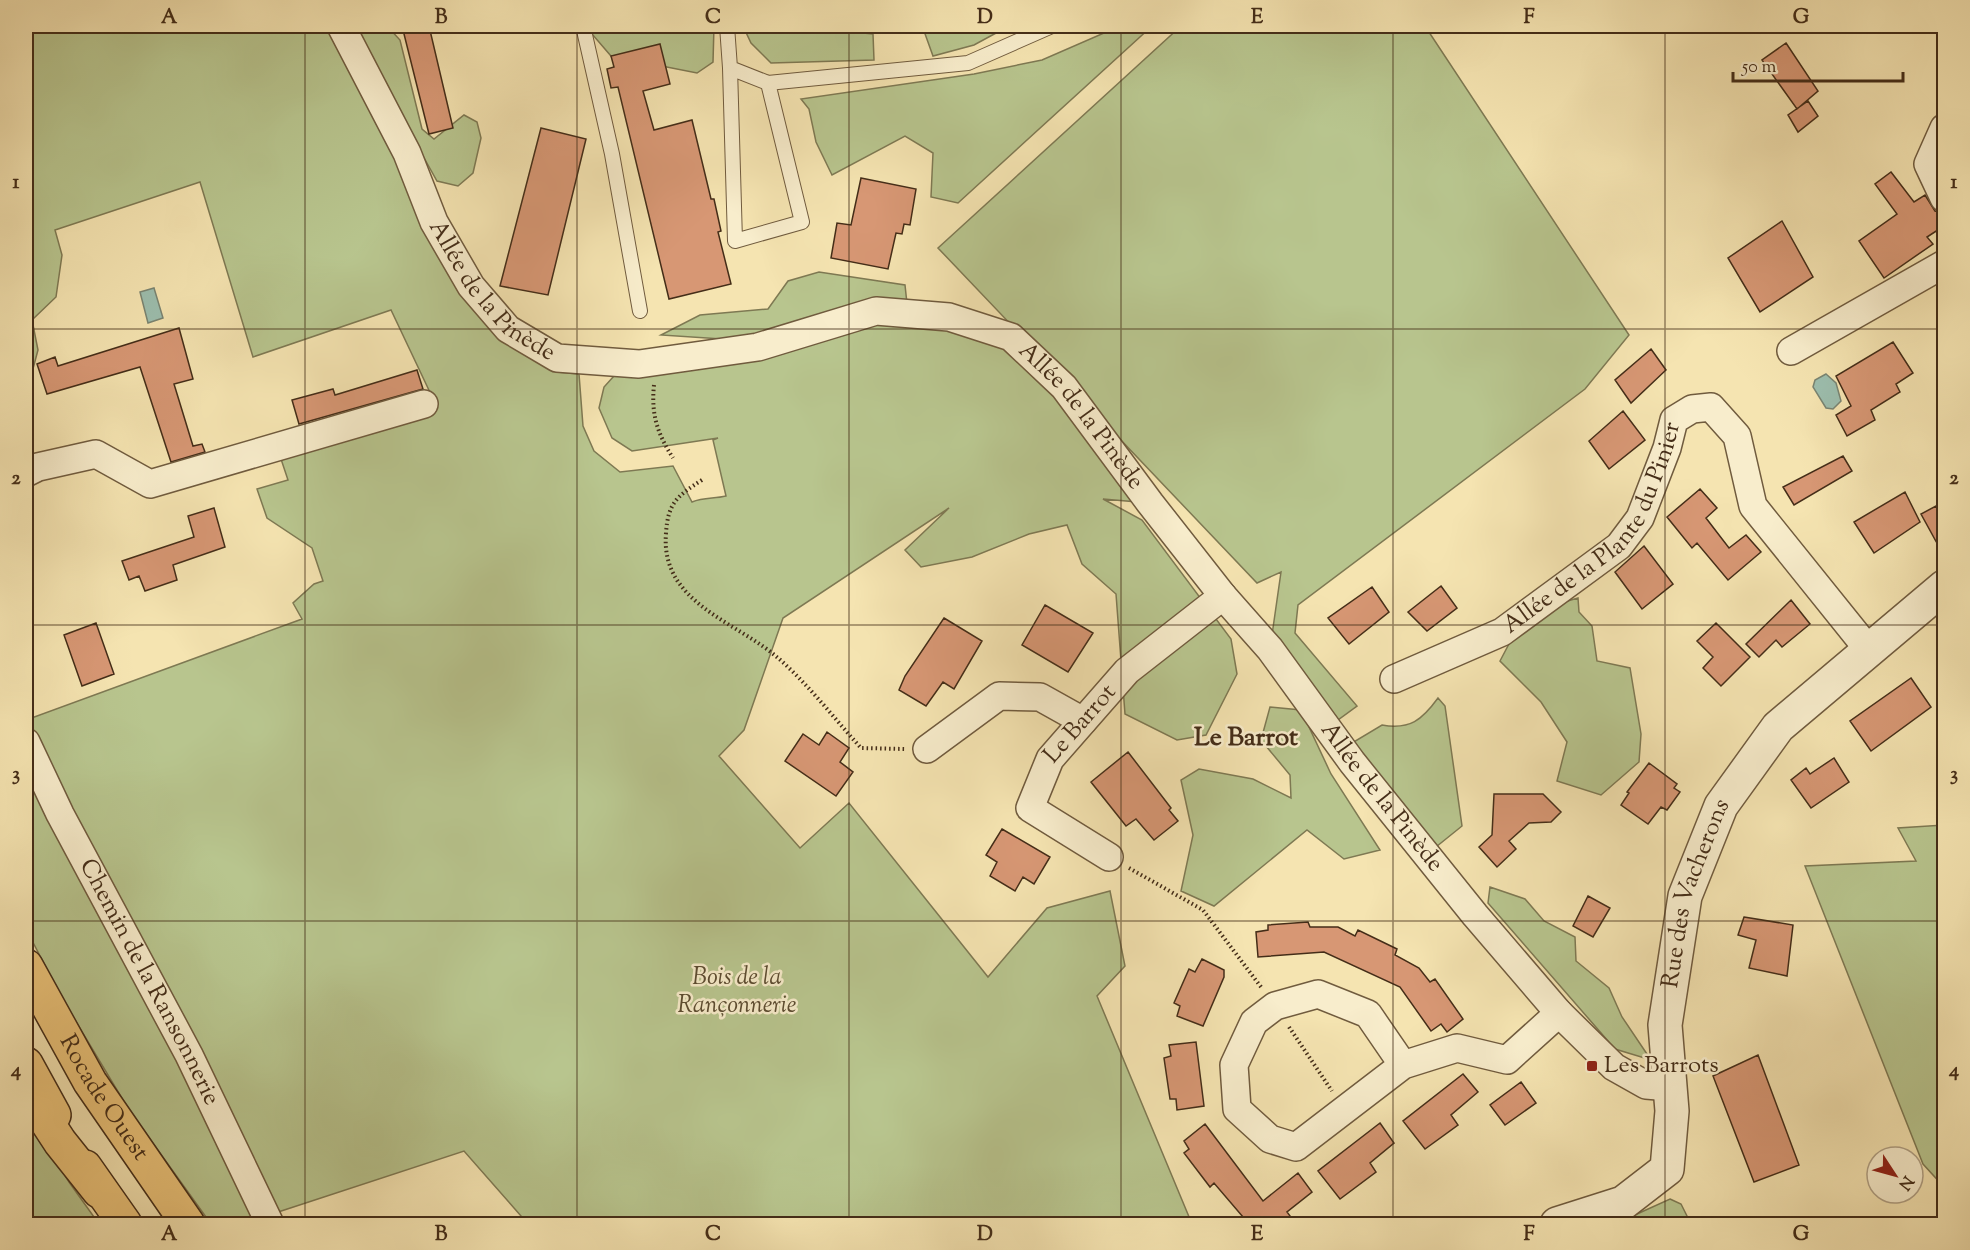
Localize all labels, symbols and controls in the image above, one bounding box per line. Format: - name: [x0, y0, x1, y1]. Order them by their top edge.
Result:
- text: A: [161, 4, 178, 33]
- text: B: [435, 4, 448, 33]
- text: C: [705, 4, 721, 33]
- text: D: [977, 4, 993, 33]
- text: E: [1251, 4, 1264, 33]
- text: F: [1523, 4, 1535, 33]
- text: G: [1793, 4, 1810, 33]
- scale bar: [1733, 45, 1902, 83]
- text: 50 m: [1741, 55, 1777, 81]
- text: 1: [13, 169, 20, 198]
- text: 1: [1951, 169, 1958, 198]
- street label: Allée de la Pinède: [420, 214, 562, 370]
- street label: Allée de la Pinède: [1010, 335, 1152, 497]
- street label: Allée de la Plante du Pinier: [1496, 419, 1690, 643]
- text: 2: [11, 465, 21, 494]
- text: 2: [1949, 465, 1959, 494]
- street label: Le Barrot: [1036, 677, 1125, 772]
- street label: Allée de la Pinède: [1312, 715, 1451, 880]
- district label: Le Barrot: [1194, 720, 1298, 757]
- text: 3: [12, 761, 20, 790]
- text: 3: [1950, 761, 1958, 790]
- street label: Rue des Vacherons: [1654, 791, 1738, 990]
- street label: Chemin de la Ransonnerie: [70, 853, 228, 1111]
- park label: Bois de la Rançonnerie: [678, 961, 797, 1023]
- street label: Rocade Ouest: [50, 1029, 157, 1168]
- place label: Les Barrots: [1604, 1049, 1719, 1083]
- text: 4: [10, 1057, 21, 1086]
- text: 4: [1948, 1057, 1959, 1086]
- marker: Les Barrots: [1585, 1059, 1599, 1073]
- north arrow: [1865, 1145, 1925, 1205]
- text: N: [1892, 1170, 1918, 1194]
- text: A: [161, 1221, 178, 1250]
- text: B: [435, 1221, 448, 1250]
- text: C: [705, 1221, 721, 1250]
- text: D: [977, 1221, 993, 1250]
- text: E: [1251, 1221, 1264, 1250]
- text: F: [1523, 1221, 1535, 1250]
- text: G: [1793, 1221, 1810, 1250]

